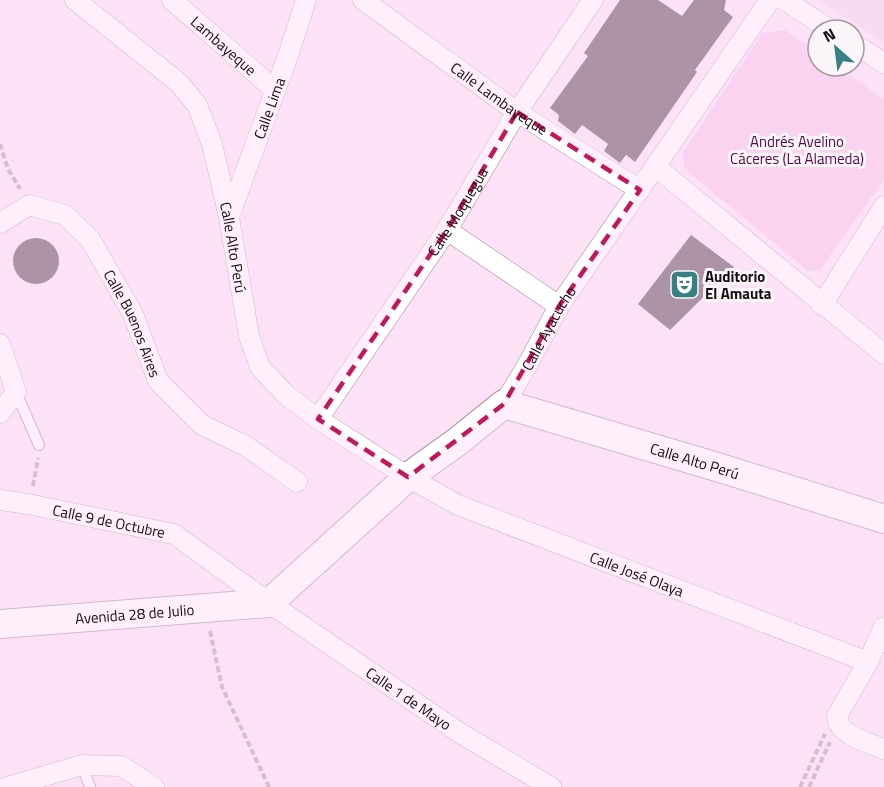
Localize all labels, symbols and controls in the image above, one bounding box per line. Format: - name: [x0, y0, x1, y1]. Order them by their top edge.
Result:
- street label: Lambayeque: [186, 10, 262, 81]
- north arrow: [806, 18, 866, 78]
- text: N: [818, 22, 839, 48]
- street label: Calle Lambayeque: [446, 56, 552, 140]
- street label: Calle Lima: [247, 74, 291, 142]
- park label: Andrés Avelino Cáceres (La Alameda): [730, 130, 864, 170]
- street label: Calle Moquegua: [421, 162, 494, 261]
- street label: Calle Alto Perú: [214, 200, 253, 295]
- street label: Calle Buenos Aires: [98, 265, 167, 380]
- place label: Auditorio El Amauta: [705, 265, 772, 305]
- theatre icon: Auditorio El Amauta: [668, 269, 700, 301]
- street label: Calle Ayacucho: [515, 281, 581, 375]
- street label: Calle Alto Perú: [647, 436, 742, 485]
- street label: Calle 9 de Octubre: [51, 498, 167, 543]
- street label: Calle José Olaya: [587, 545, 688, 602]
- street label: Avenida 28 de Julio: [74, 597, 195, 630]
- street label: Calle 1 de Mayo: [361, 661, 456, 736]

